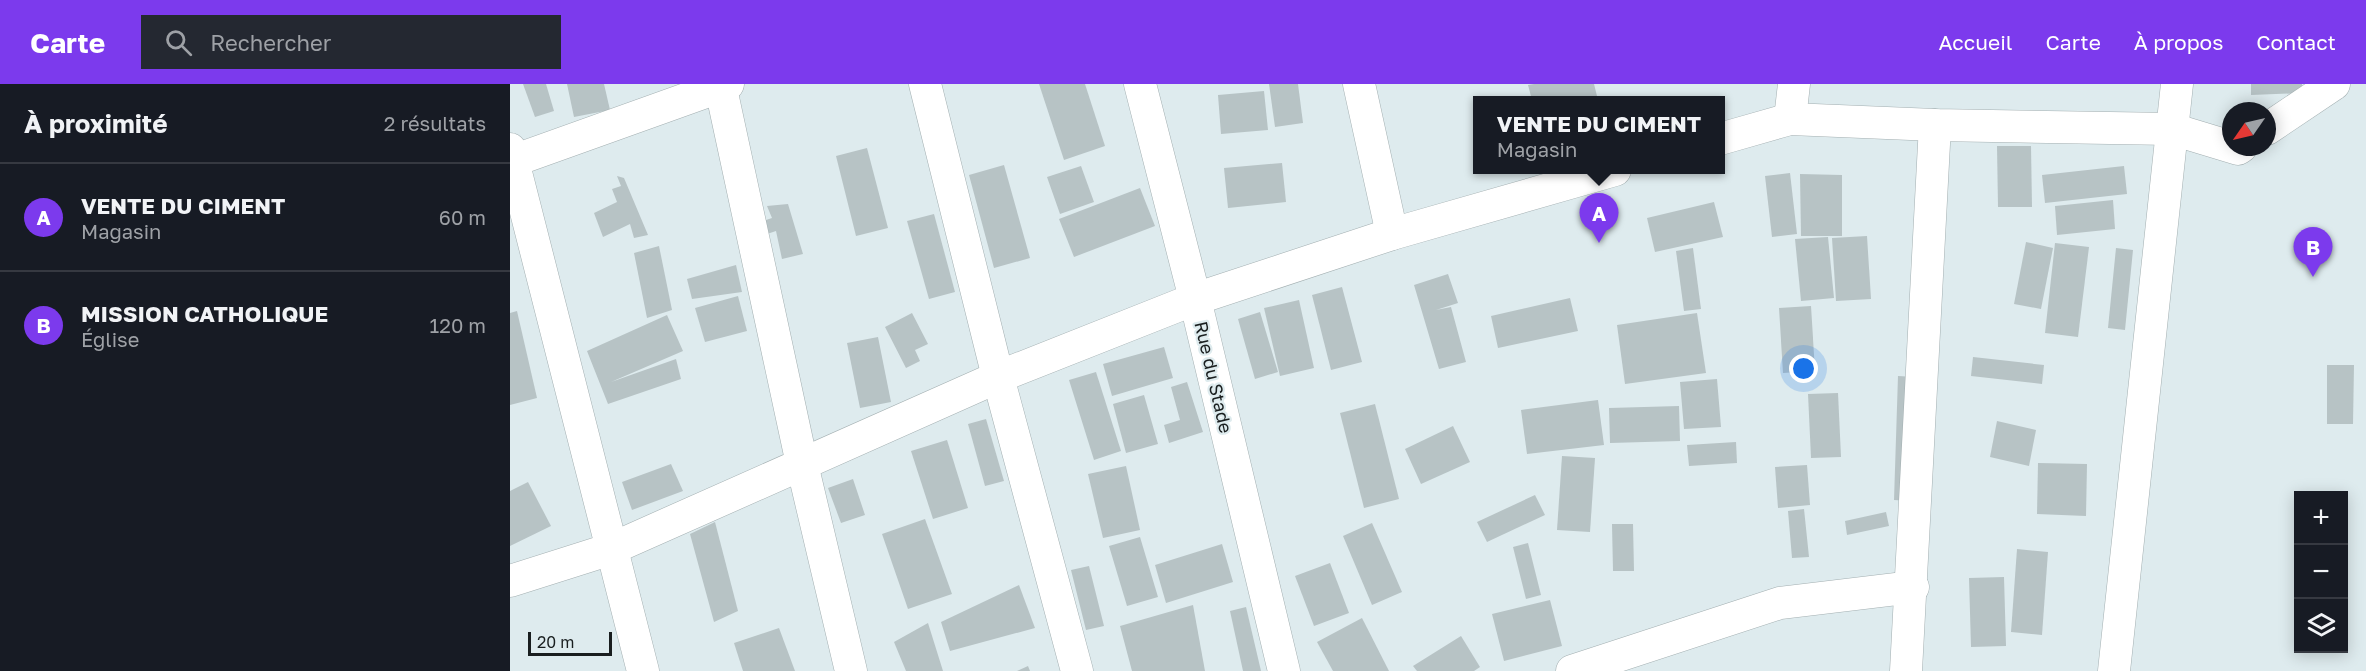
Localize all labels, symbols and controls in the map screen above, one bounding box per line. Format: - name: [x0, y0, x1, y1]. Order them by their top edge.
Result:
- search box: [141, 15, 561, 69]
- text: Carte: [30, 26, 105, 59]
- icon: search: [162, 26, 195, 59]
- text: Rechercher: [210, 29, 331, 56]
- text: Accueil: [1939, 29, 2012, 55]
- text: Carte: [2045, 29, 2101, 55]
- text: À propos: [2134, 29, 2223, 55]
- text: Contact: [2256, 29, 2336, 55]
- popup: [1473, 96, 1725, 174]
- north arrow: [2222, 102, 2276, 156]
- text: À proximité: [24, 108, 168, 139]
- text: VENTE DU CIMENT: [1497, 110, 1701, 137]
- text: 2 résultats: [384, 111, 486, 135]
- text: Magasin: [1497, 137, 1577, 161]
- text: VENTE DU CIMENT: [81, 192, 285, 219]
- pin: A: [1580, 194, 1618, 243]
- text: A: [36, 205, 51, 229]
- text: 60 m: [439, 205, 486, 229]
- text: Magasin: [81, 219, 161, 243]
- pin: B: [2294, 228, 2332, 277]
- text: MISSION CATHOLIQUE: [81, 300, 328, 327]
- text: B: [36, 313, 51, 337]
- text: 120 m: [430, 313, 486, 337]
- street label: Rue du Stade: [1190, 319, 1238, 435]
- text: Église: [81, 327, 139, 351]
- your location: [1789, 354, 1818, 383]
- map controls: [2294, 491, 2348, 653]
- button: +: [2294, 491, 2348, 545]
- button: −: [2294, 545, 2348, 599]
- button: layers: [2294, 599, 2348, 653]
- scale bar: [528, 629, 612, 656]
- text: 20 m: [537, 632, 574, 652]

